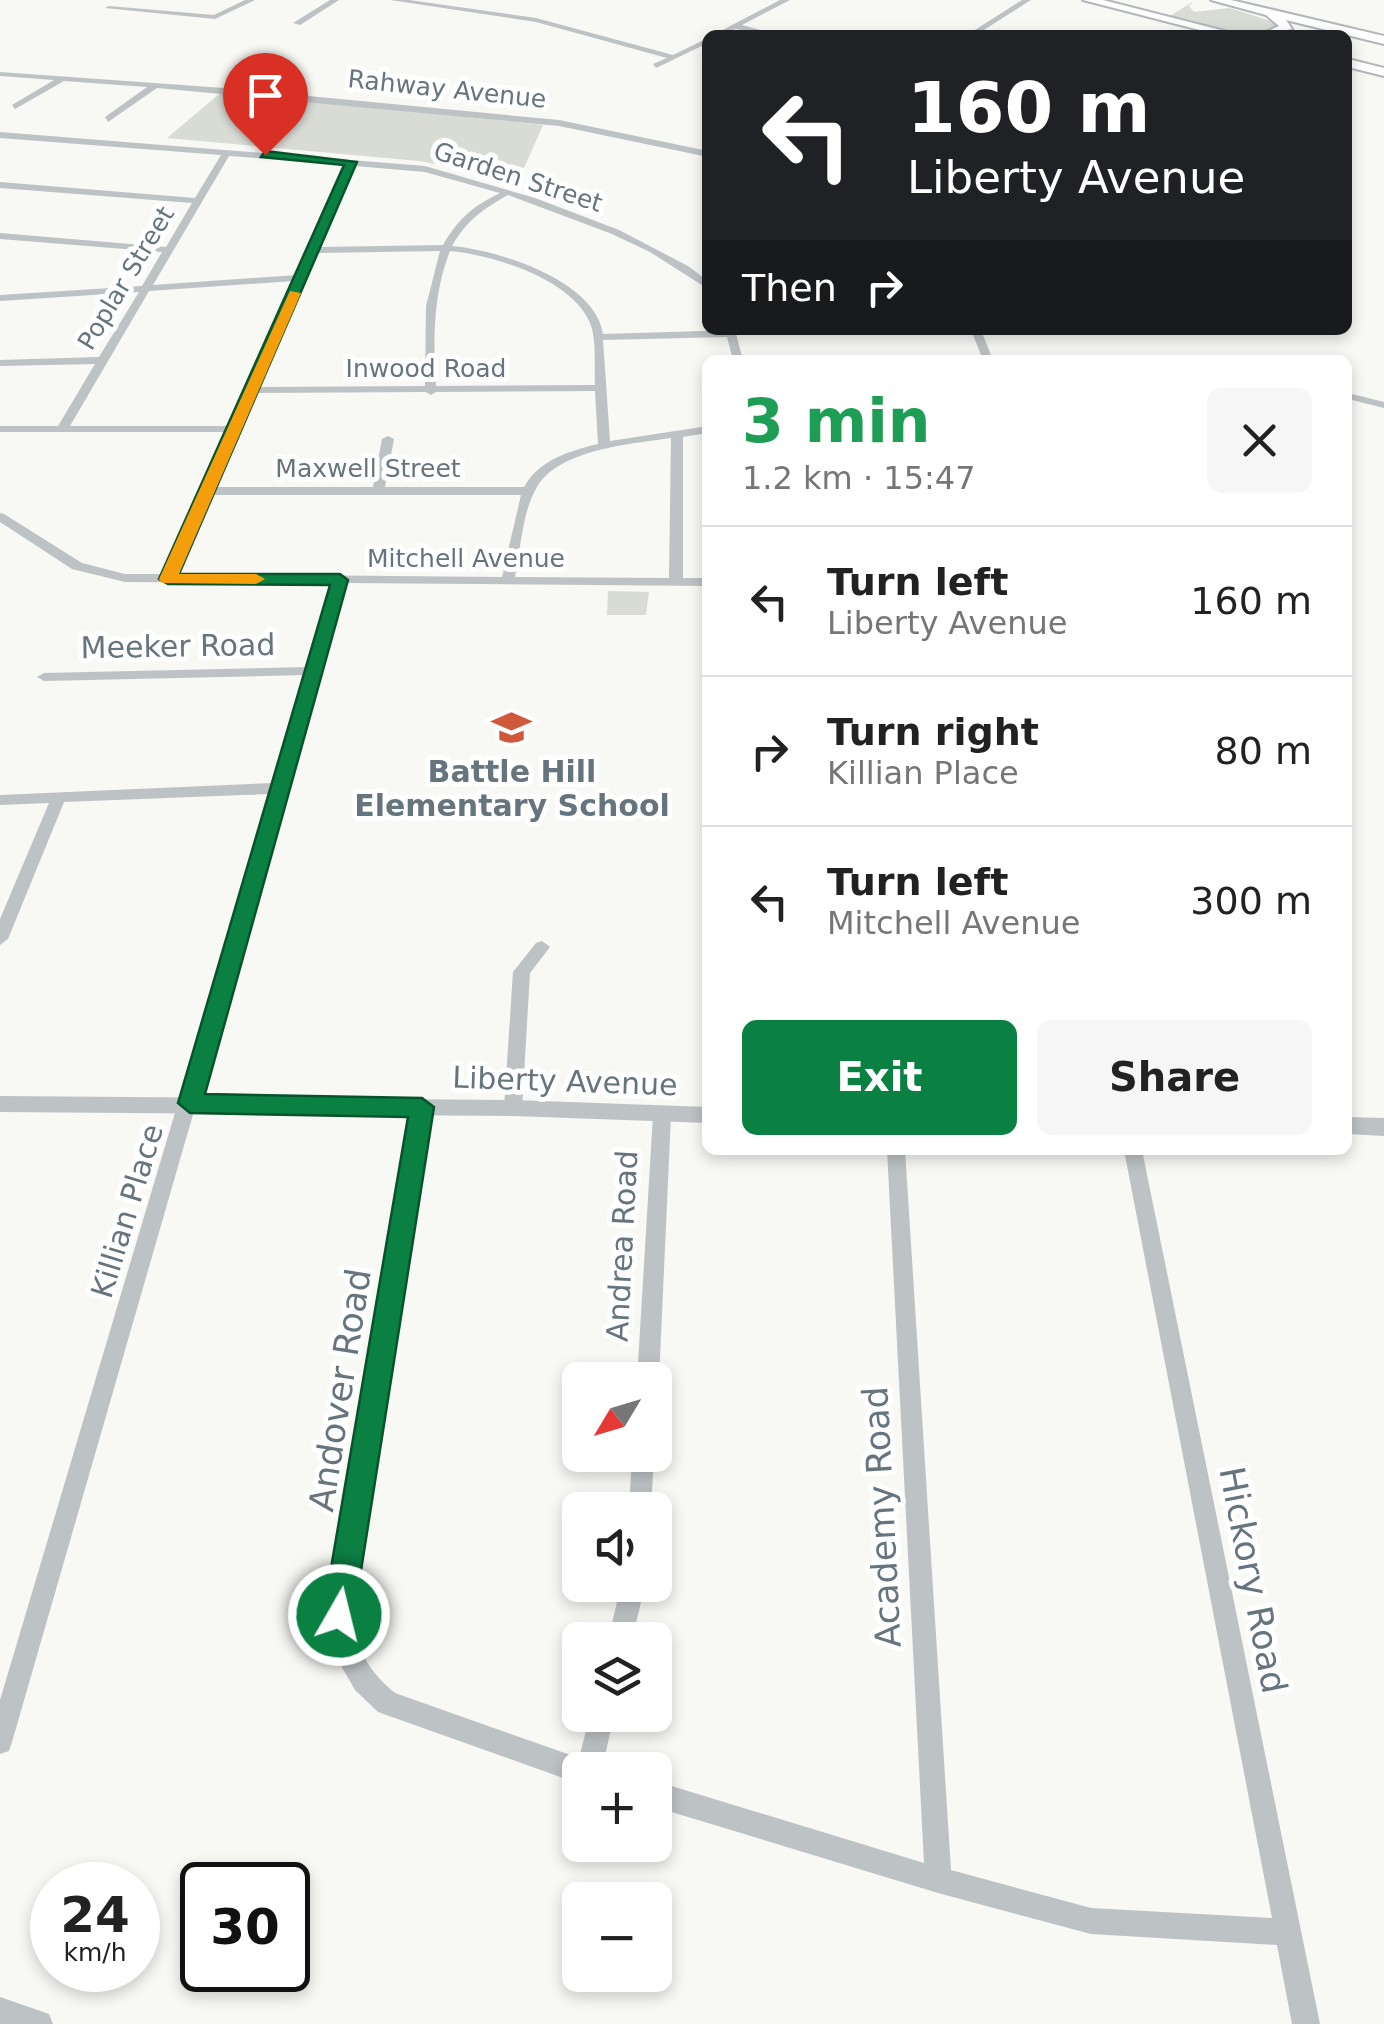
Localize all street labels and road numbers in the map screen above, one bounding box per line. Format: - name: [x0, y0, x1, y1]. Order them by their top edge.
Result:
- street label: Rahway Avenue: [346, 64, 548, 114]
- street label: Garden Street: [430, 136, 606, 218]
- street label: Poplar Street: [72, 201, 180, 355]
- street label: Inwood Road: [346, 354, 506, 383]
- street label: Maxwell Street: [275, 454, 461, 483]
- street label: Mitchell Avenue: [367, 544, 565, 573]
- street label: Meeker Road: [80, 627, 276, 665]
- street label: Liberty Avenue: [452, 1060, 678, 1102]
- street label: Killian Place: [84, 1120, 170, 1302]
- street label: Andrea Road: [600, 1149, 644, 1343]
- street label: Andover Road: [301, 1266, 379, 1514]
- street label: Academy Road: [855, 1385, 909, 1649]
- street label: Hickory Road: [1211, 1463, 1295, 1697]

